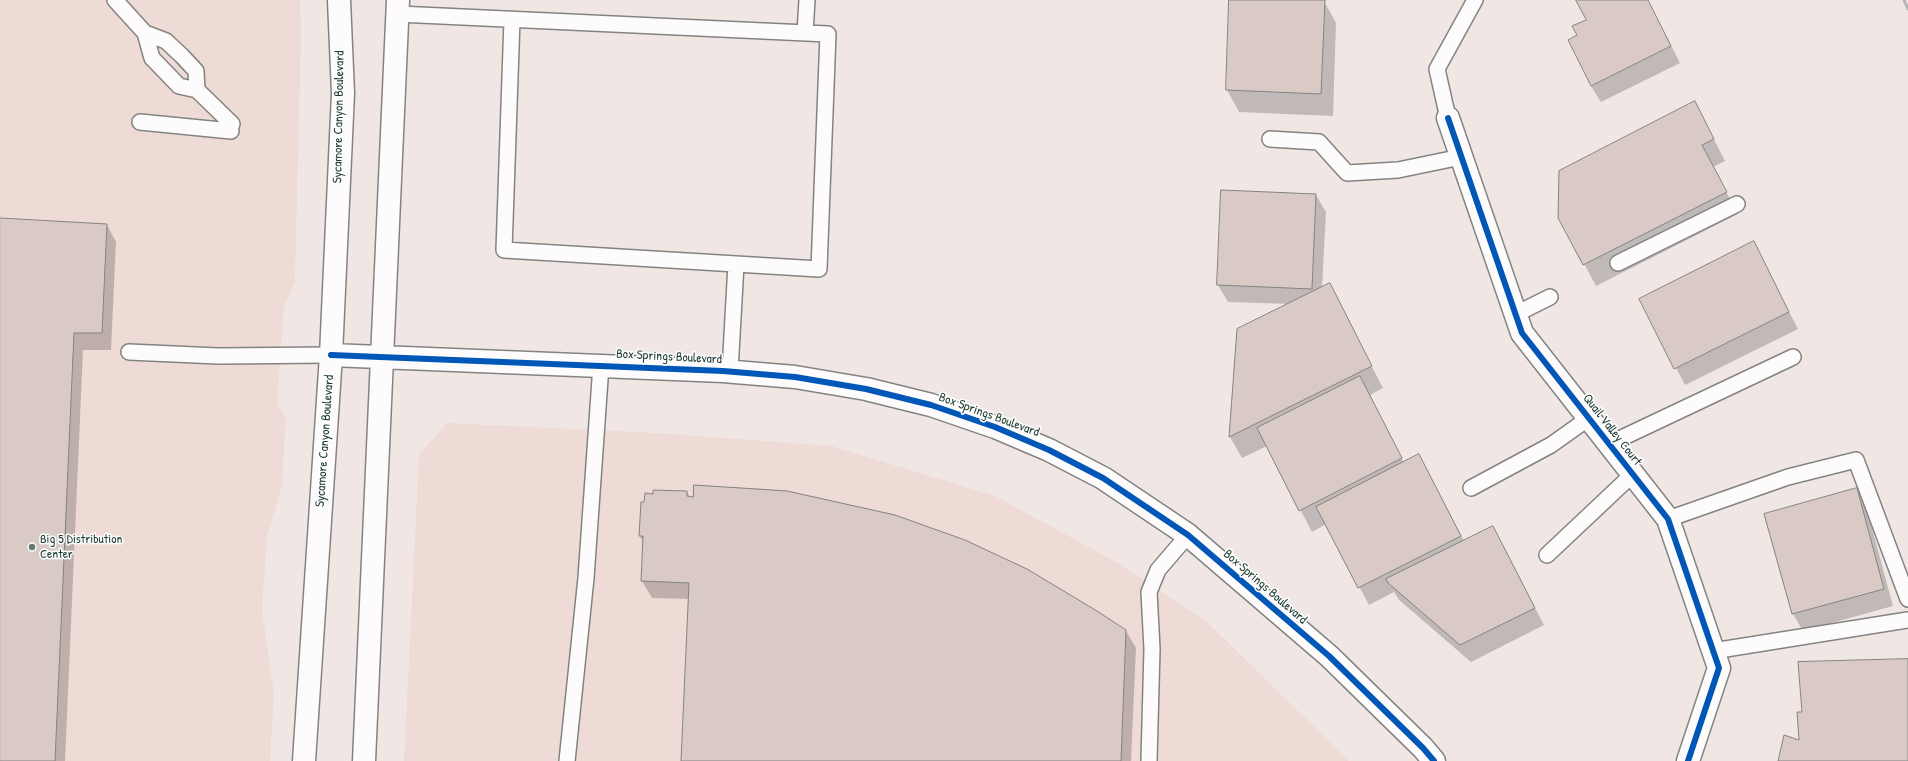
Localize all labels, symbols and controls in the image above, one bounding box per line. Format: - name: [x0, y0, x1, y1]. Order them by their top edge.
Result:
- street label: Sycamore Canyon Boulevard: [330, 51, 348, 183]
- street label: Box Springs Boulevard: [616, 346, 722, 368]
- street label: Sycamore Canyon Boulevard: [313, 374, 337, 508]
- street label: Box Springs Boulevard: [937, 390, 1041, 440]
- street label: Quail Valley Court: [1579, 391, 1645, 469]
- place label: Big 5 Distribution Center: [40, 532, 122, 563]
- marker: Big 5 Distribution Center: [27, 542, 37, 552]
- street label: Box Springs Boulevard: [1220, 546, 1310, 628]

